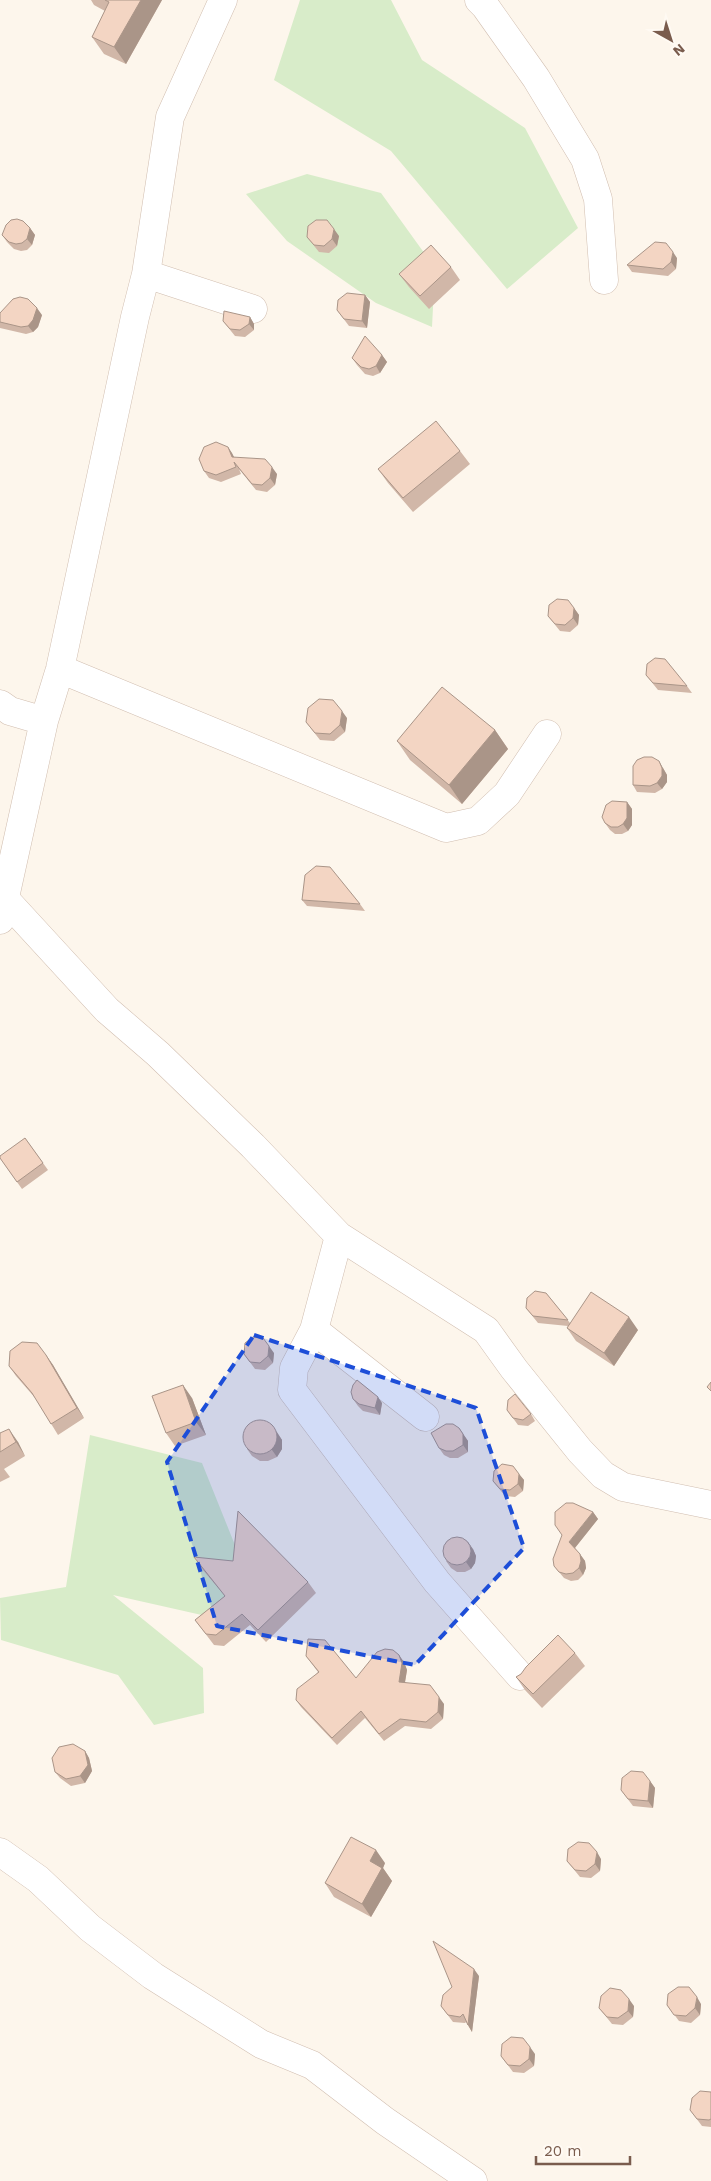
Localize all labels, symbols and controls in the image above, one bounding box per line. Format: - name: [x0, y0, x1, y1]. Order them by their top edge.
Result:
- north arrow: [646, 15, 696, 65]
- text: N: [670, 41, 688, 60]
- scale bar: [536, 2134, 630, 2166]
- text: 20 m: [544, 2142, 582, 2160]

